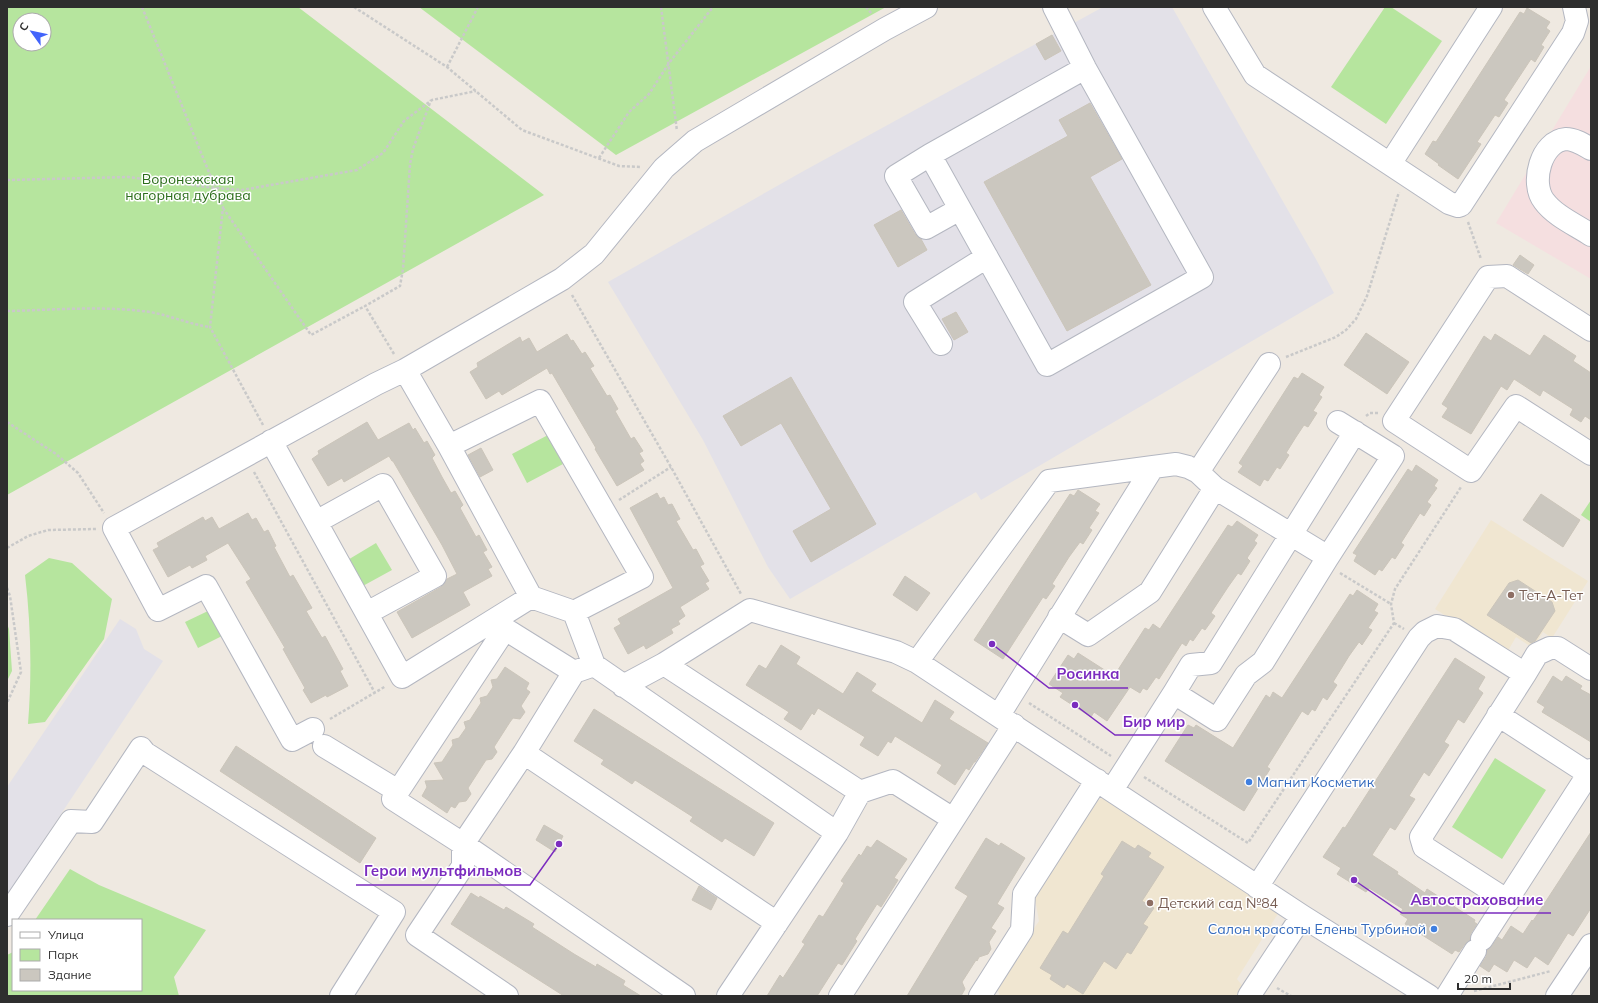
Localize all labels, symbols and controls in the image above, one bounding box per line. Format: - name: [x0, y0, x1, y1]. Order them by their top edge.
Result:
- north arrow: [12, 12, 52, 52]
- text: С: [16, 19, 32, 34]
- park label: Воронежская нагорная дубрава: [125, 170, 251, 204]
- place label: Тет-А-Тет: [1519, 586, 1584, 604]
- marker: Тет-А-Тет: [1506, 590, 1516, 600]
- callout: Росинка: [1049, 661, 1128, 688]
- text: Росинка: [1056, 664, 1120, 683]
- callout: Бир мир: [1115, 708, 1193, 735]
- text: Бир мир: [1123, 712, 1185, 731]
- place label: Магнит Косметик: [1257, 773, 1375, 791]
- marker: Магнит Косметик: [1244, 777, 1254, 787]
- callout: Герои мультфильмов: [356, 858, 530, 885]
- text: Герои мультфильмов: [364, 861, 522, 880]
- callout: Автострахование: [1402, 886, 1551, 913]
- text: Автострахование: [1411, 890, 1543, 909]
- place label: Детский сад №84: [1158, 894, 1279, 912]
- marker: Детский сад №84: [1145, 898, 1155, 908]
- legend: [12, 919, 142, 991]
- place label: Салон красоты Елены Турбиной: [1208, 920, 1426, 938]
- marker: Салон красоты Елены Турбиной: [1429, 924, 1439, 934]
- text: Улица: [47, 927, 84, 942]
- text: Парк: [48, 947, 79, 962]
- scale bar: [1458, 965, 1510, 991]
- text: Здание: [48, 967, 92, 982]
- text: 20 m: [1464, 971, 1492, 986]

